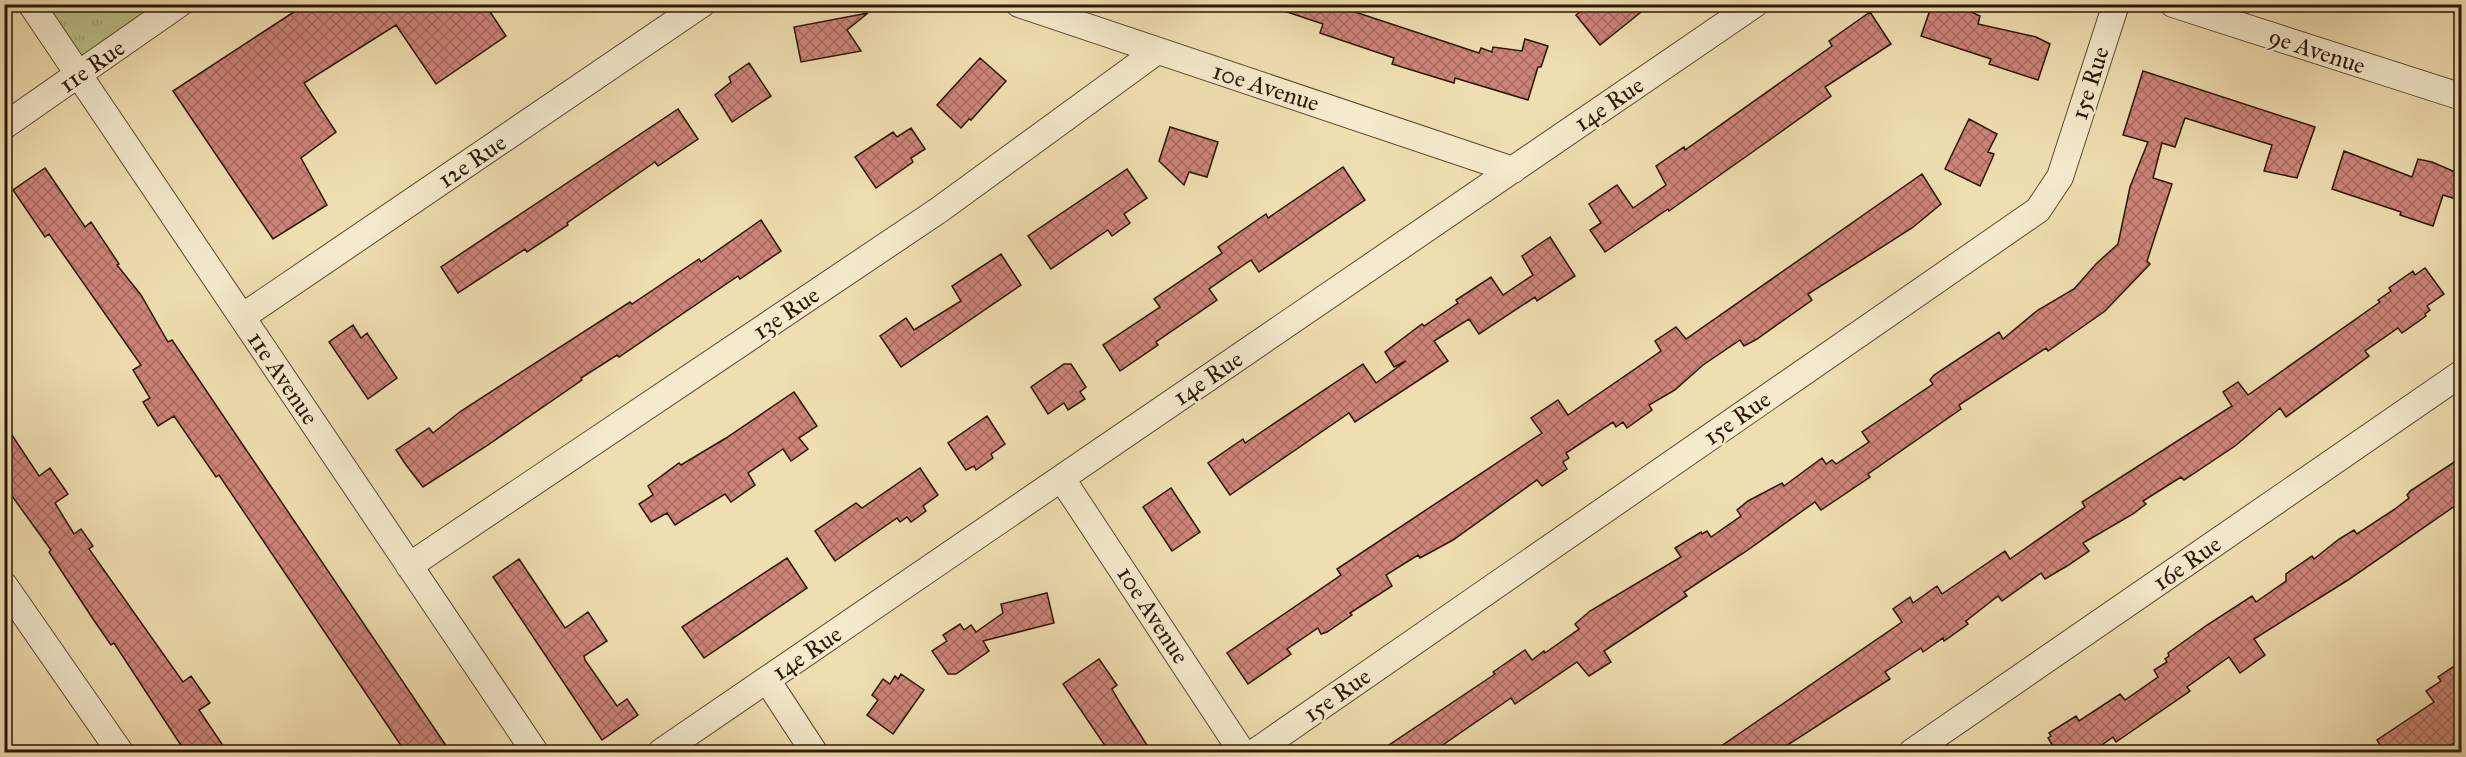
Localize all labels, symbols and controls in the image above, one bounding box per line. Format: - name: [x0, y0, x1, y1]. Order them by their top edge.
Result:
- street label: 9e Avenue: [2265, 21, 2369, 81]
- street label: 11e Rue: [53, 33, 131, 99]
- street label: 15e Rue: [2064, 43, 2116, 123]
- street label: 10e Avenue: [1209, 56, 1323, 118]
- street label: 14e Rue: [1568, 70, 1650, 138]
- street label: 12e Rue: [432, 127, 512, 195]
- street label: 13e Rue: [747, 280, 825, 346]
- street label: 11e Avenue: [241, 326, 325, 430]
- street label: 14e Rue: [1167, 344, 1249, 412]
- street label: 15e Rue: [1698, 384, 1776, 452]
- street label: 16e Rue: [2147, 529, 2227, 597]
- street label: 10e Avenue: [1110, 560, 1196, 670]
- street label: 14e Rue: [766, 619, 848, 687]
- street label: 15e Rue: [1298, 661, 1376, 729]

